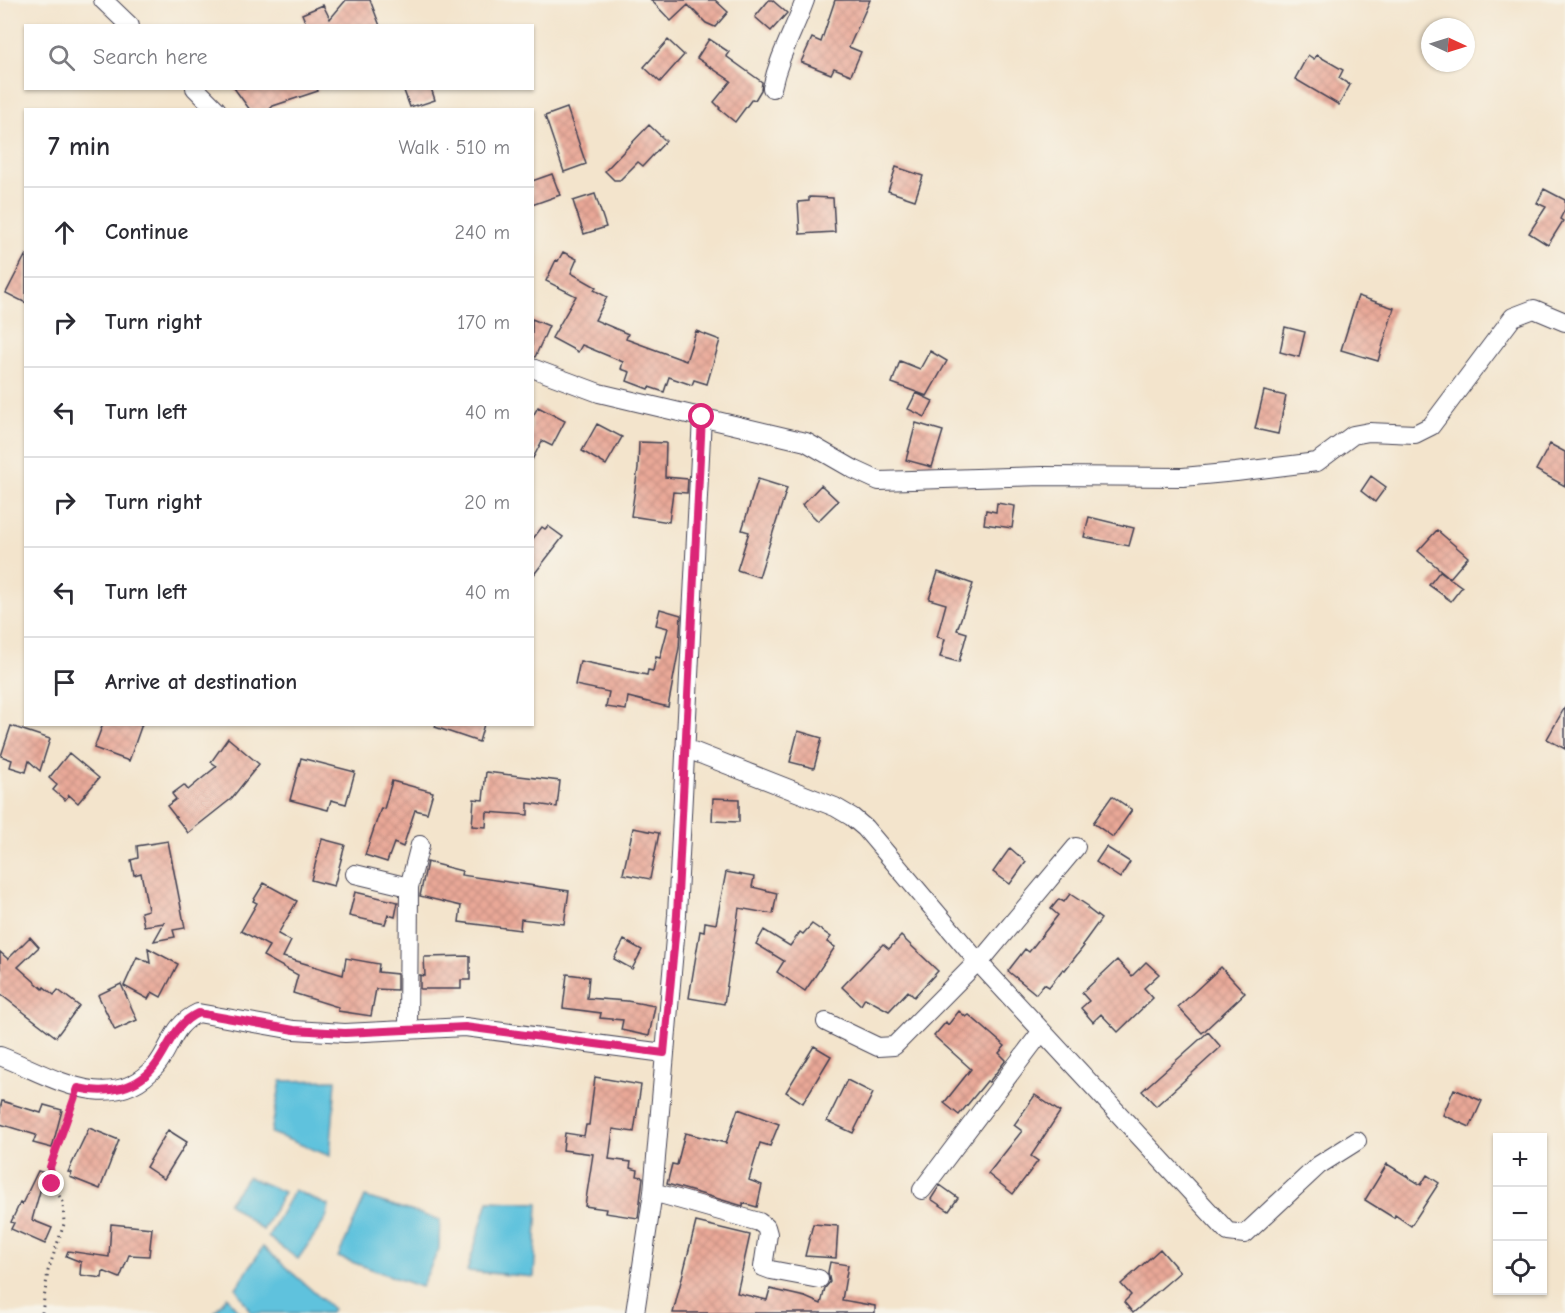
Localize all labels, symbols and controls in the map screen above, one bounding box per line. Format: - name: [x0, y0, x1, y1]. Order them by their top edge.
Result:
- north arrow: [1421, 18, 1475, 72]
- search box: [24, 24, 534, 90]
- icon: search: [45, 41, 78, 74]
- text: Search here: [93, 44, 208, 70]
- text: 7 min: [48, 132, 110, 162]
- text: Walk · 510 m: [399, 136, 510, 159]
- icon: ahead: [48, 216, 81, 249]
- text: Continue: [105, 219, 188, 245]
- text: 240 m: [455, 221, 510, 244]
- icon: right: [48, 306, 81, 339]
- text: Turn right: [105, 309, 202, 335]
- text: 170 m: [457, 311, 510, 334]
- icon: left: [48, 396, 81, 429]
- text: Turn left: [105, 399, 187, 425]
- text: 40 m: [465, 401, 510, 424]
- route start: [688, 403, 714, 429]
- icon: right: [48, 486, 81, 519]
- text: Turn right: [105, 489, 202, 515]
- text: 20 m: [464, 491, 510, 514]
- icon: left: [48, 576, 81, 609]
- text: Turn left: [105, 579, 187, 605]
- text: 40 m: [465, 581, 510, 604]
- icon: arrive: [48, 666, 81, 699]
- text: Arrive at destination: [105, 669, 297, 695]
- map controls: [1493, 1133, 1547, 1295]
- button: +: [1493, 1133, 1547, 1187]
- route end: [38, 1170, 64, 1196]
- button: −: [1493, 1187, 1547, 1241]
- button: locate: [1493, 1241, 1547, 1295]

